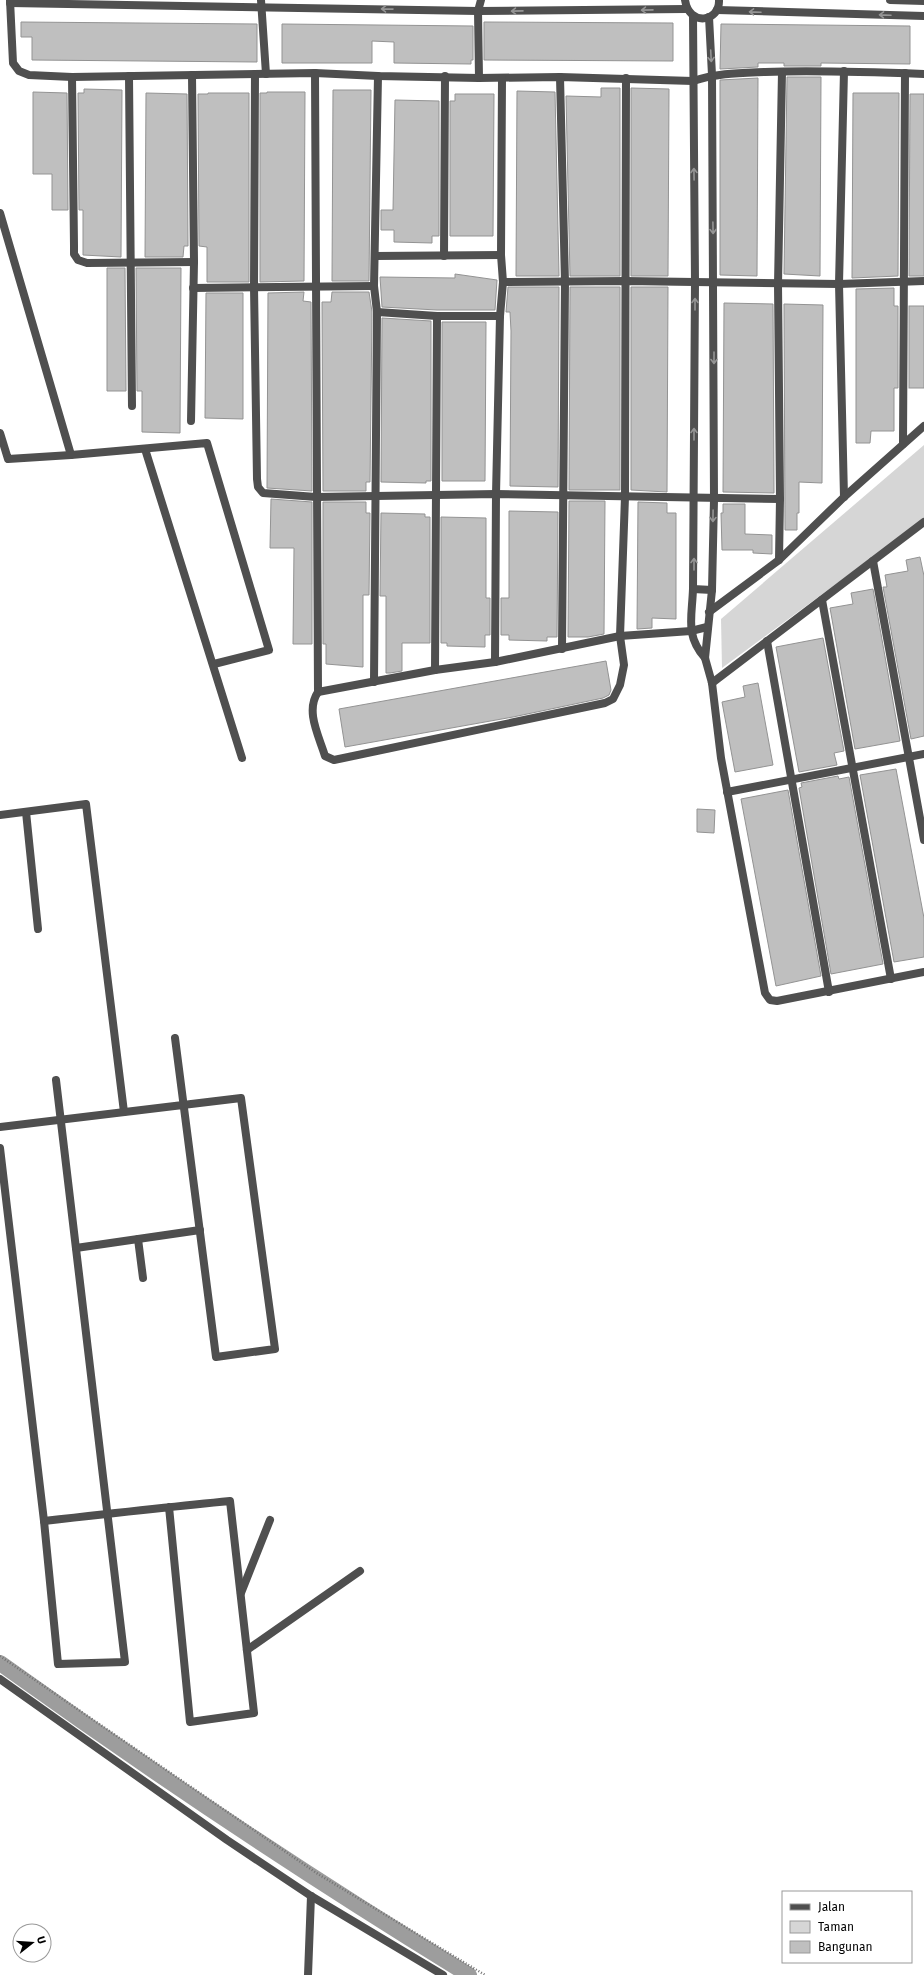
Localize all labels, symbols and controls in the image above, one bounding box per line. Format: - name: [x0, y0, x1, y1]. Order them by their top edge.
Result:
- one-way arrow: [381, 5, 394, 13]
- one-way arrow: [641, 6, 654, 13]
- one-way arrow: [511, 7, 524, 15]
- one-way arrow: [749, 8, 762, 15]
- one-way arrow: [879, 12, 892, 19]
- one-way arrow: [707, 49, 714, 62]
- one-way arrow: [690, 168, 698, 181]
- one-way arrow: [709, 221, 717, 234]
- one-way arrow: [691, 298, 699, 311]
- one-way arrow: [710, 351, 718, 364]
- one-way arrow: [690, 428, 698, 441]
- one-way arrow: [709, 509, 717, 522]
- one-way arrow: [690, 558, 698, 571]
- legend: [782, 1891, 912, 1963]
- text: Jalan: [818, 1900, 845, 1914]
- text: Taman: [818, 1920, 854, 1934]
- north arrow: [12, 1923, 52, 1963]
- text: U: [34, 1935, 48, 1946]
- text: Bangunan: [818, 1940, 873, 1954]

